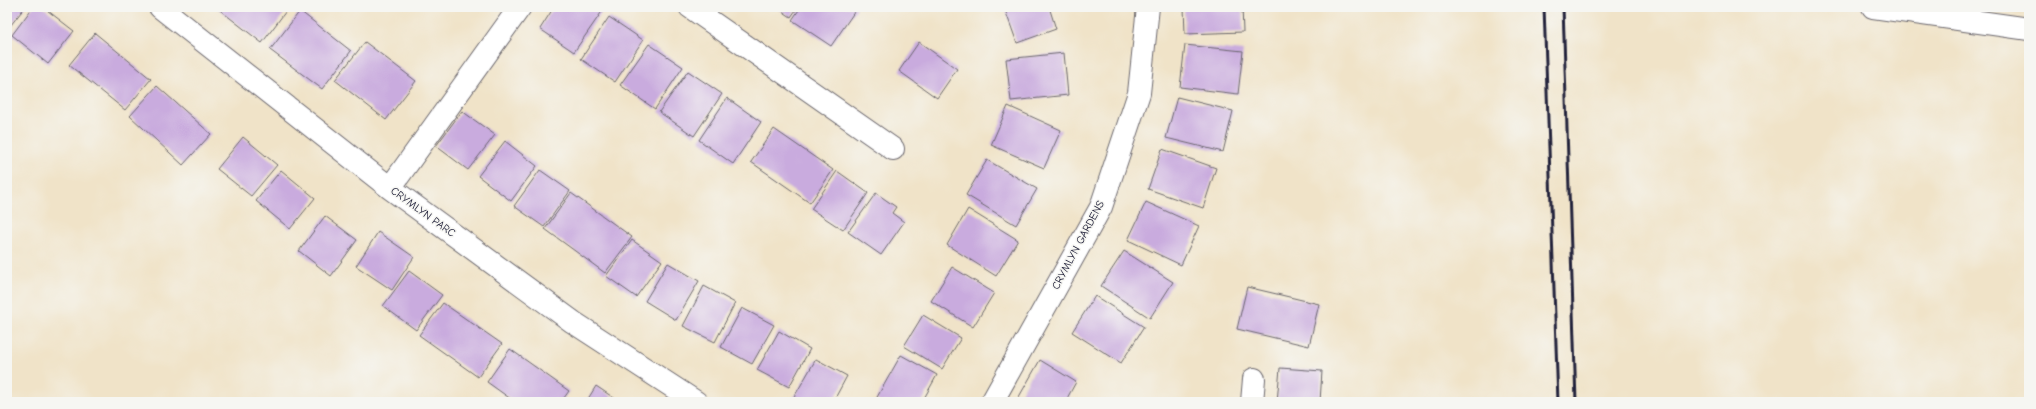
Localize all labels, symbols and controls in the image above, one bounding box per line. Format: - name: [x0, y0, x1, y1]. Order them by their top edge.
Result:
- street label: CRYMLYN PARC: [388, 184, 458, 240]
- street label: CRYMLYN GARDENS: [1049, 198, 1107, 292]

